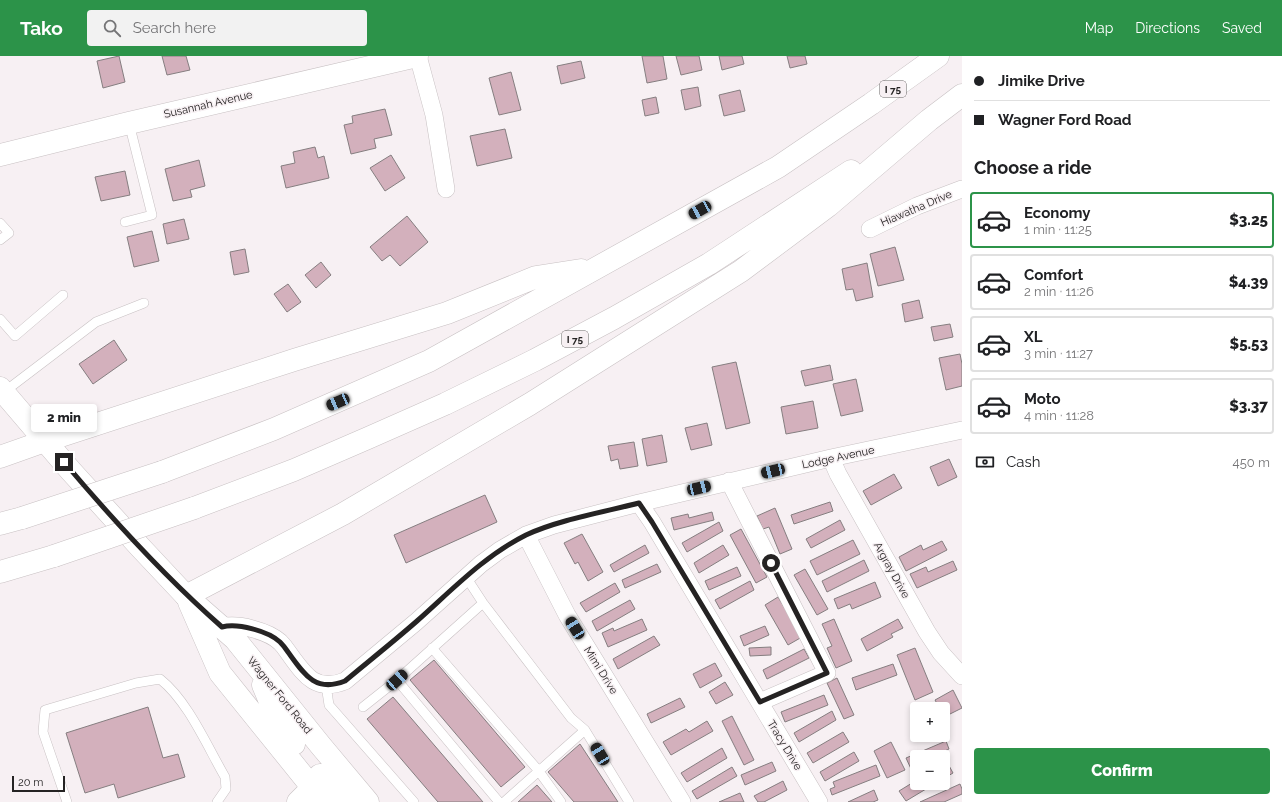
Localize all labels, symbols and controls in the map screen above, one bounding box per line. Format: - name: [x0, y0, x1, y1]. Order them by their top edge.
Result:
- search box: [87, 10, 367, 46]
- text: Tako: [20, 17, 63, 39]
- icon: search: [101, 17, 123, 39]
- text: Search here: [133, 19, 216, 37]
- text: Map: [1085, 20, 1113, 36]
- text: Directions: [1135, 20, 1200, 36]
- text: Saved: [1222, 20, 1262, 36]
- text: Jimike Drive: [998, 72, 1085, 90]
- road number: I 75: [880, 81, 906, 97]
- street label: Susannah Avenue: [162, 88, 254, 121]
- text: Wagner Ford Road: [998, 111, 1132, 129]
- text: Choose a ride: [974, 157, 1092, 178]
- street label: Hiawatha Drive: [879, 187, 954, 229]
- car: [687, 199, 713, 221]
- icon: car: [976, 202, 1012, 238]
- text: Economy: [1024, 204, 1091, 222]
- text: $3.25: [1229, 211, 1268, 229]
- text: 1 min · 11:25: [1024, 222, 1092, 237]
- icon: car: [976, 264, 1012, 300]
- text: Comfort: [1024, 266, 1083, 284]
- text: $4.39: [1229, 273, 1268, 291]
- text: 2 min · 11:26: [1024, 284, 1094, 299]
- icon: car: [976, 326, 1012, 362]
- text: XL: [1024, 328, 1042, 346]
- road number: I 75: [562, 331, 588, 347]
- text: $5.53: [1230, 335, 1268, 353]
- text: 3 min · 11:27: [1024, 346, 1093, 361]
- icon: car: [976, 388, 1012, 424]
- text: Moto: [1024, 390, 1061, 408]
- car: [325, 392, 351, 412]
- text: $3.37: [1229, 397, 1268, 415]
- callout: 2 min: [31, 404, 97, 432]
- text: 4 min · 11:28: [1024, 408, 1094, 423]
- text: 2 min: [47, 410, 81, 425]
- street label: Lodge Avenue: [801, 443, 876, 472]
- icon: cash: [974, 451, 996, 473]
- route end: [55, 453, 73, 471]
- text: Cash: [1006, 453, 1040, 471]
- text: 450 m: [1233, 455, 1270, 470]
- car: [760, 462, 786, 480]
- car: [686, 479, 712, 497]
- street label: Argray Drive: [871, 540, 913, 601]
- route start: [762, 554, 780, 572]
- car: [564, 615, 586, 641]
- street label: Mimi Drive: [581, 644, 621, 697]
- street label: Wagner Ford Road: [245, 654, 315, 737]
- car: [384, 668, 410, 692]
- map controls: [910, 702, 950, 790]
- button: +: [910, 702, 950, 742]
- street label: Tracy Drive: [765, 718, 805, 773]
- car: [589, 741, 611, 767]
- button: Confirm: [974, 748, 1270, 794]
- button: −: [910, 750, 950, 790]
- scale bar: [12, 774, 65, 793]
- text: 20 m: [18, 776, 43, 789]

